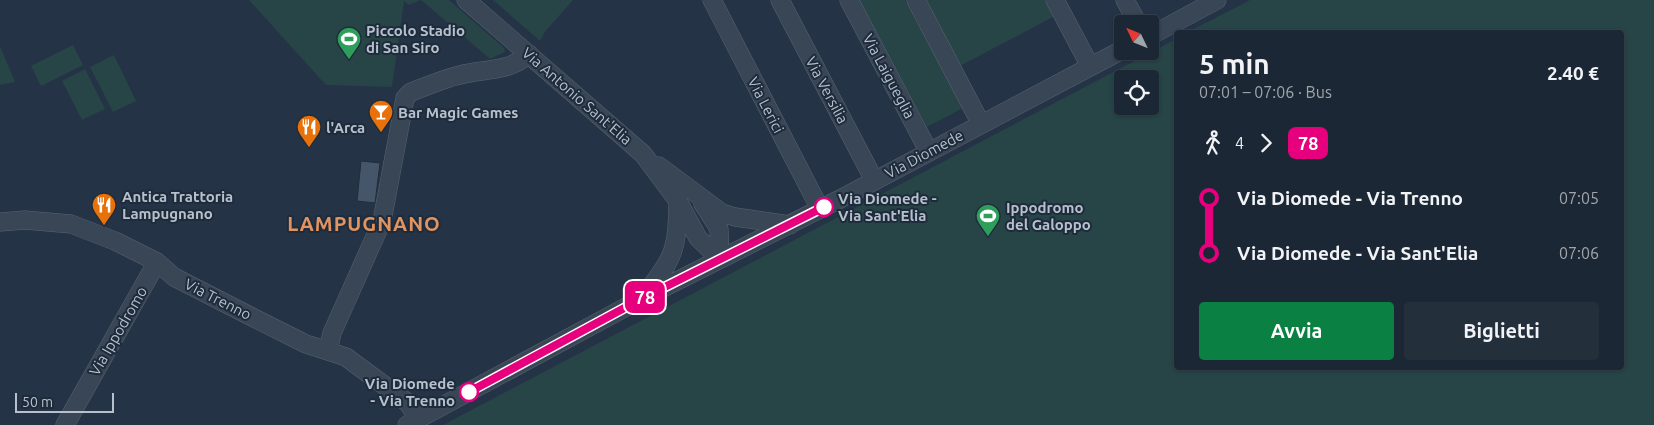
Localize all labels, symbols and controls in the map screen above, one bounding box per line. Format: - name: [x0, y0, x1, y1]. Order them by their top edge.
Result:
- north arrow: [1114, 15, 1159, 60]
- map controls: [1114, 15, 1159, 115]
- place label: Piccolo Stadio di San Siro: [366, 22, 465, 56]
- sports icon: Piccolo Stadio di San Siro: [336, 26, 362, 60]
- street label: Via Laigueglia: [860, 31, 918, 121]
- street label: Via Antonio Sant'Elia: [519, 44, 635, 148]
- text: 5 min: [1199, 48, 1270, 79]
- street label: Via Versilia: [802, 54, 852, 126]
- text: 2.40 €: [1547, 62, 1599, 84]
- button: locate: [1114, 70, 1159, 115]
- street label: Via Lerici: [745, 74, 787, 136]
- text: 07:01 – 07:06 · Bus: [1199, 83, 1332, 101]
- bar icon: Bar Magic Games: [368, 99, 394, 133]
- place label: Bar Magic Games: [398, 104, 518, 121]
- restaurant icon: l'Arca: [296, 114, 322, 148]
- place label: l'Arca: [326, 119, 365, 136]
- street label: Via Diomede: [882, 126, 966, 182]
- icon: walk: [1199, 129, 1227, 157]
- icon: forward: [1252, 129, 1280, 157]
- text: 78: [1298, 133, 1318, 153]
- text: 4: [1235, 134, 1244, 152]
- text: Via Diomede - Via Trenno: [1237, 187, 1463, 209]
- place label: Antica Trattoria Lampugnano: [122, 188, 233, 222]
- text: 07:05: [1559, 189, 1599, 207]
- place label: Via Diomede - Via Sant'Elia: [838, 190, 937, 224]
- restaurant icon: Antica Trattoria Lampugnano: [91, 192, 117, 226]
- marker: Via Diomede - Via Sant'Elia: [814, 197, 834, 217]
- place label: Ippodromo del Galoppo: [1006, 199, 1091, 233]
- sports icon: Ippodromo del Galoppo: [975, 203, 1001, 237]
- district label: LAMPUGNANO: [287, 212, 441, 235]
- text: Via Diomede - Via Sant'Elia: [1237, 242, 1478, 264]
- text: 07:06: [1559, 244, 1599, 262]
- street label: Via Trenno: [182, 275, 254, 323]
- line badge: 78: [622, 281, 668, 313]
- street label: Via Ippodromo: [86, 283, 150, 379]
- text: 78: [635, 287, 655, 307]
- button: Avvia: [1199, 302, 1394, 360]
- button: Biglietti: [1404, 302, 1599, 360]
- place label: Via Diomede - Via Trenno: [365, 375, 455, 409]
- marker: Via Diomede - Via Trenno: [459, 382, 479, 402]
- scale bar: [15, 390, 114, 413]
- text: 50 m: [22, 394, 53, 410]

